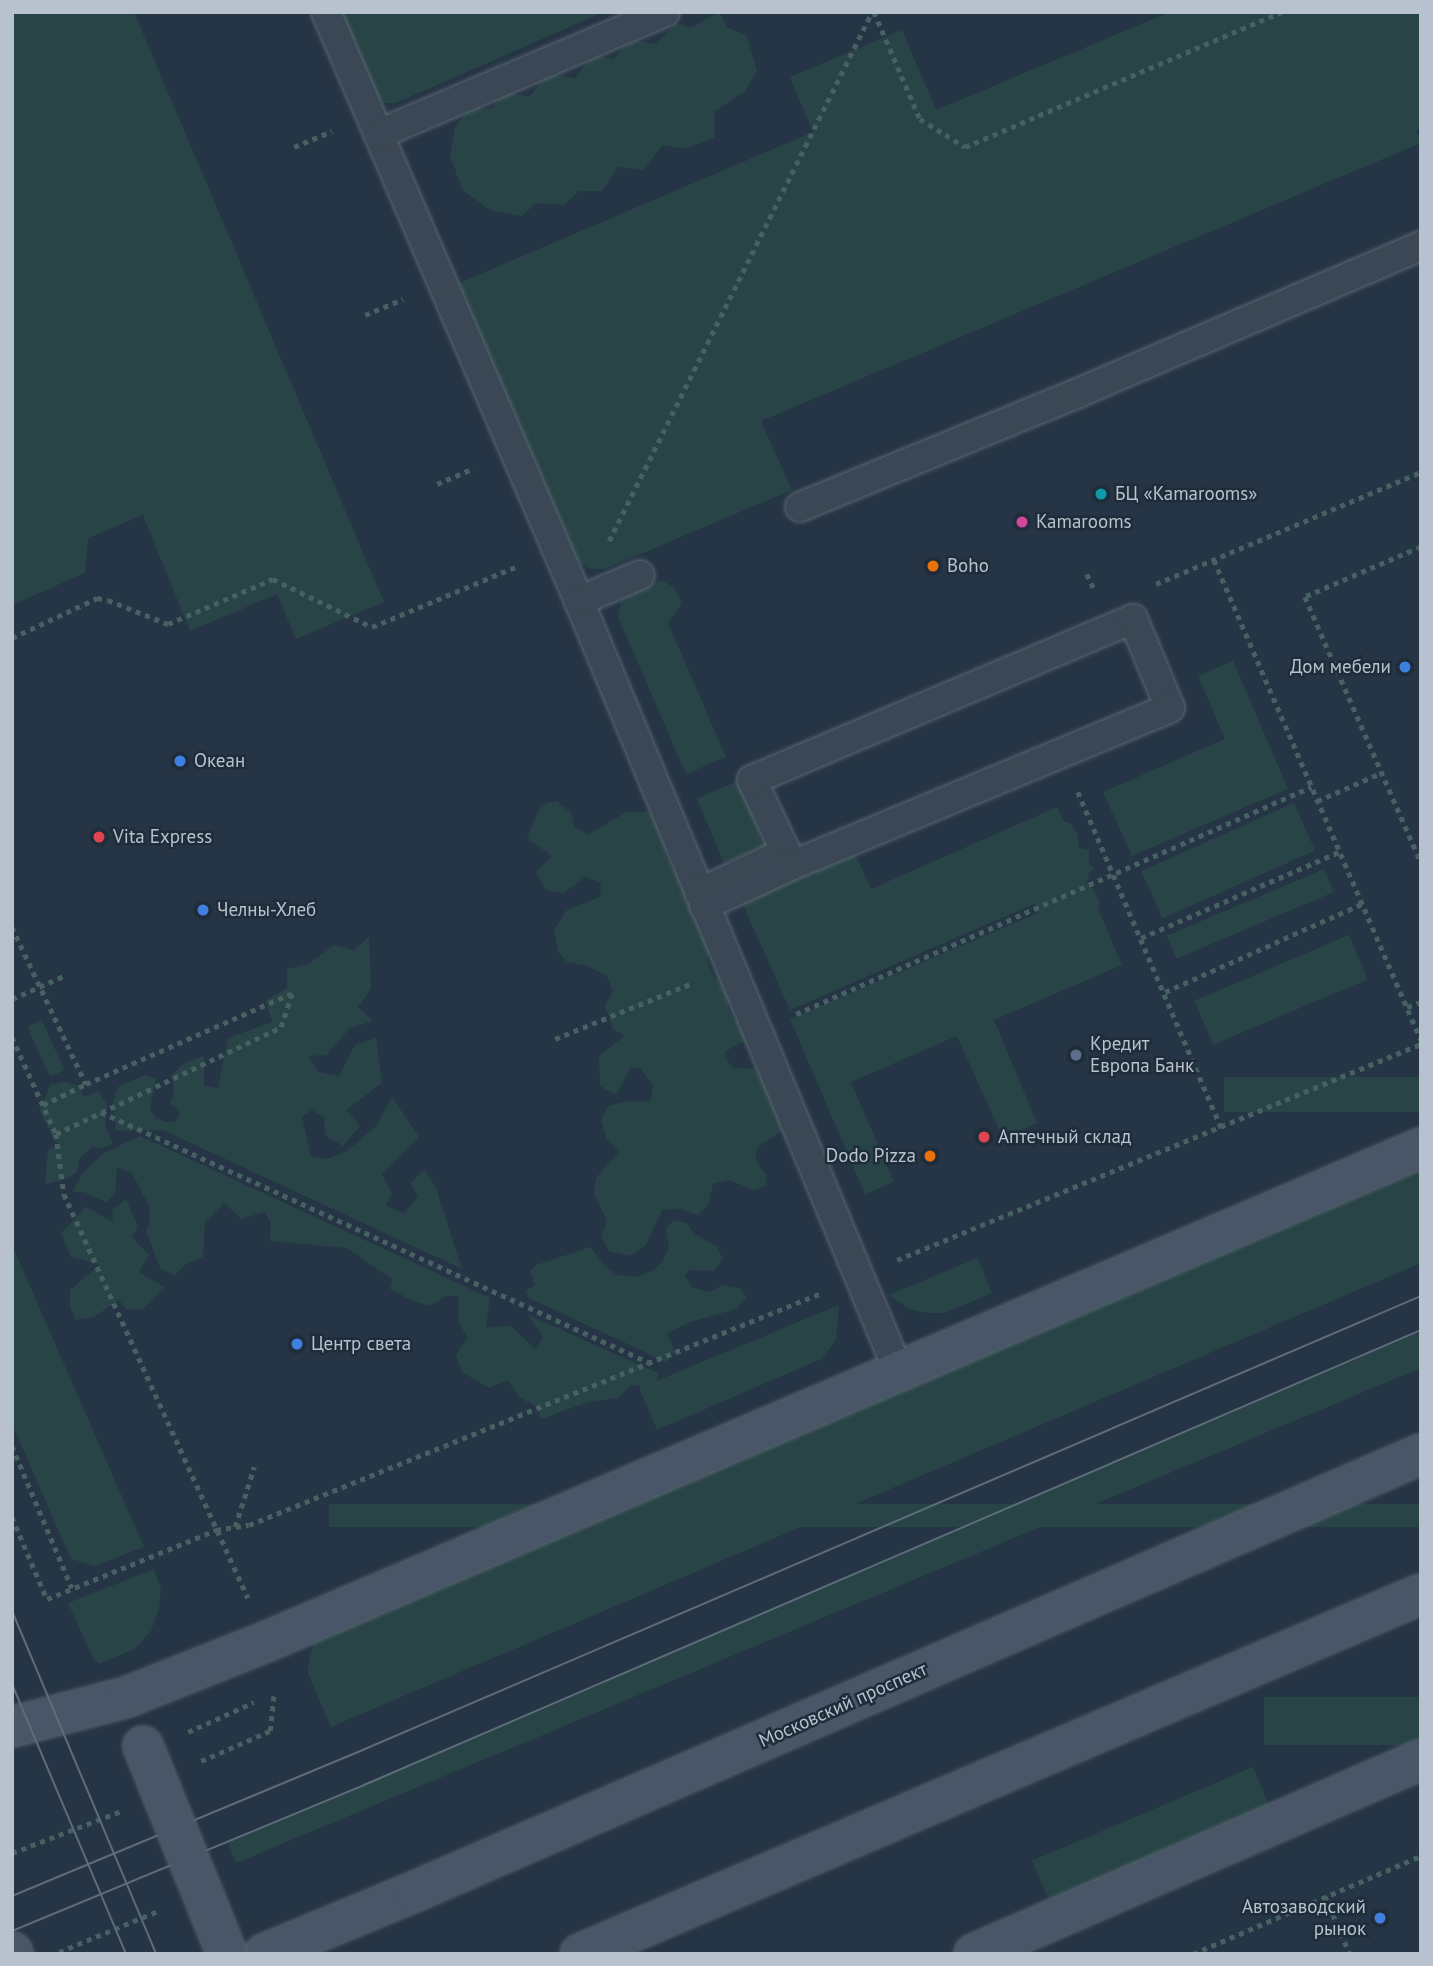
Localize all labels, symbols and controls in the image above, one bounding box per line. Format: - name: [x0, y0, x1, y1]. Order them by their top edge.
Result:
- place label: БЦ «Kamarooms»: [1115, 483, 1257, 505]
- marker: БЦ «Kamarooms»: [1093, 486, 1109, 502]
- place label: Kamarooms: [1036, 511, 1132, 533]
- marker: Kamarooms: [1014, 514, 1030, 530]
- place label: Boho: [947, 555, 989, 577]
- marker: Boho: [925, 558, 941, 574]
- place label: Дом мебели: [1290, 656, 1391, 678]
- marker: Дом мебели: [1397, 659, 1413, 675]
- place label: Океан: [194, 750, 245, 772]
- marker: Океан: [172, 753, 188, 769]
- place label: Vita Express: [113, 826, 212, 848]
- marker: Vita Express: [91, 829, 107, 845]
- place label: Челны-Хлеб: [217, 899, 316, 921]
- marker: Челны-Хлеб: [195, 902, 211, 918]
- place label: Кредит Европа Банк: [1090, 1033, 1194, 1077]
- marker: Кредит Европа Банк: [1068, 1047, 1084, 1063]
- place label: Аптечный склад: [998, 1126, 1131, 1148]
- marker: Аптечный склад: [976, 1129, 992, 1145]
- place label: Dodo Pizza: [826, 1145, 916, 1167]
- marker: Dodo Pizza: [922, 1148, 938, 1164]
- place label: Центр света: [311, 1333, 411, 1355]
- marker: Центр света: [289, 1336, 305, 1352]
- street label: Московский проспект: [755, 1658, 931, 1752]
- place label: Автозаводский рынок: [1242, 1896, 1366, 1940]
- marker: Автозаводский рынок: [1372, 1910, 1388, 1926]

